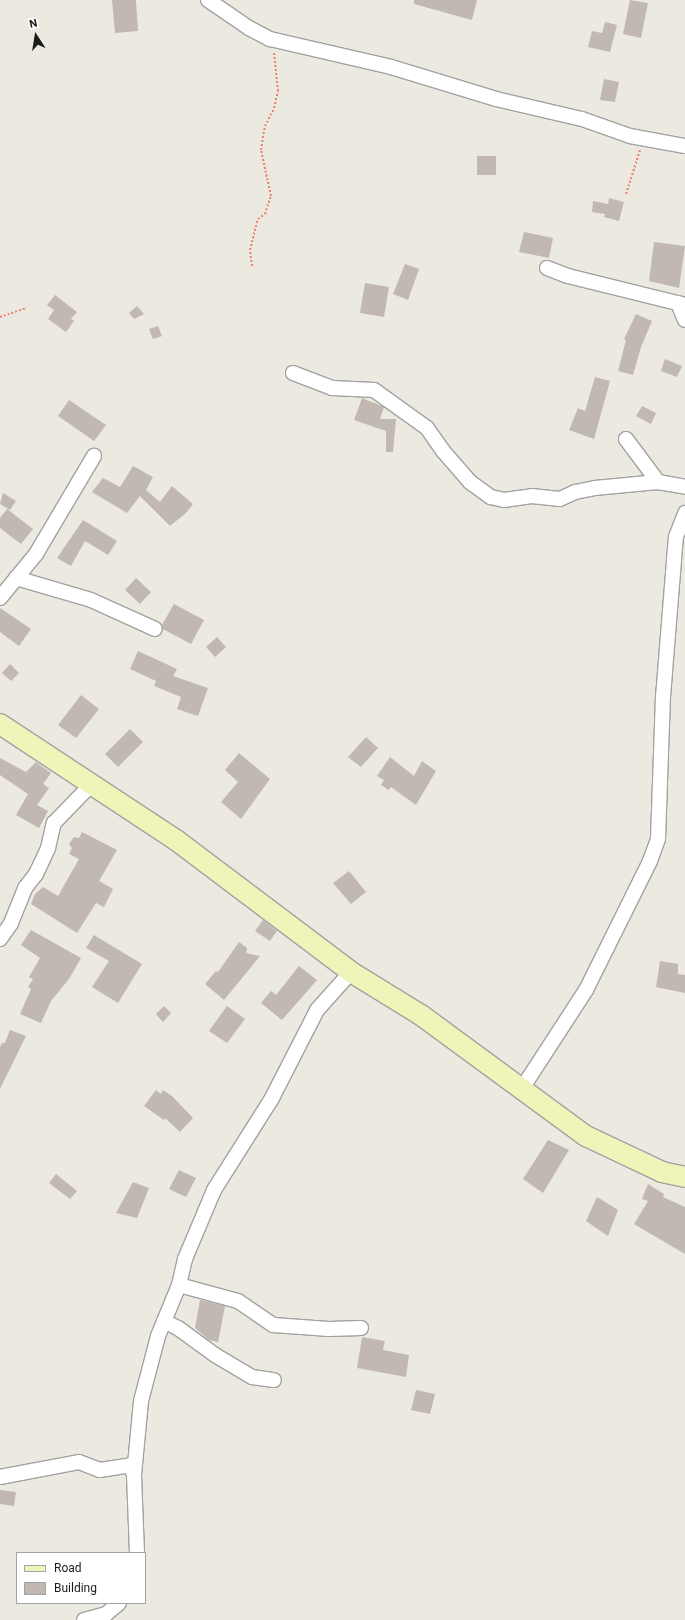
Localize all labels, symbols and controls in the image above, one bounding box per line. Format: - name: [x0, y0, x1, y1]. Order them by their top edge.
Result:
- north arrow: [16, 16, 56, 56]
- text: N: [28, 17, 39, 31]
- legend: [16, 1552, 146, 1604]
- text: Road: [54, 1561, 82, 1575]
- text: Building: [54, 1581, 97, 1595]

